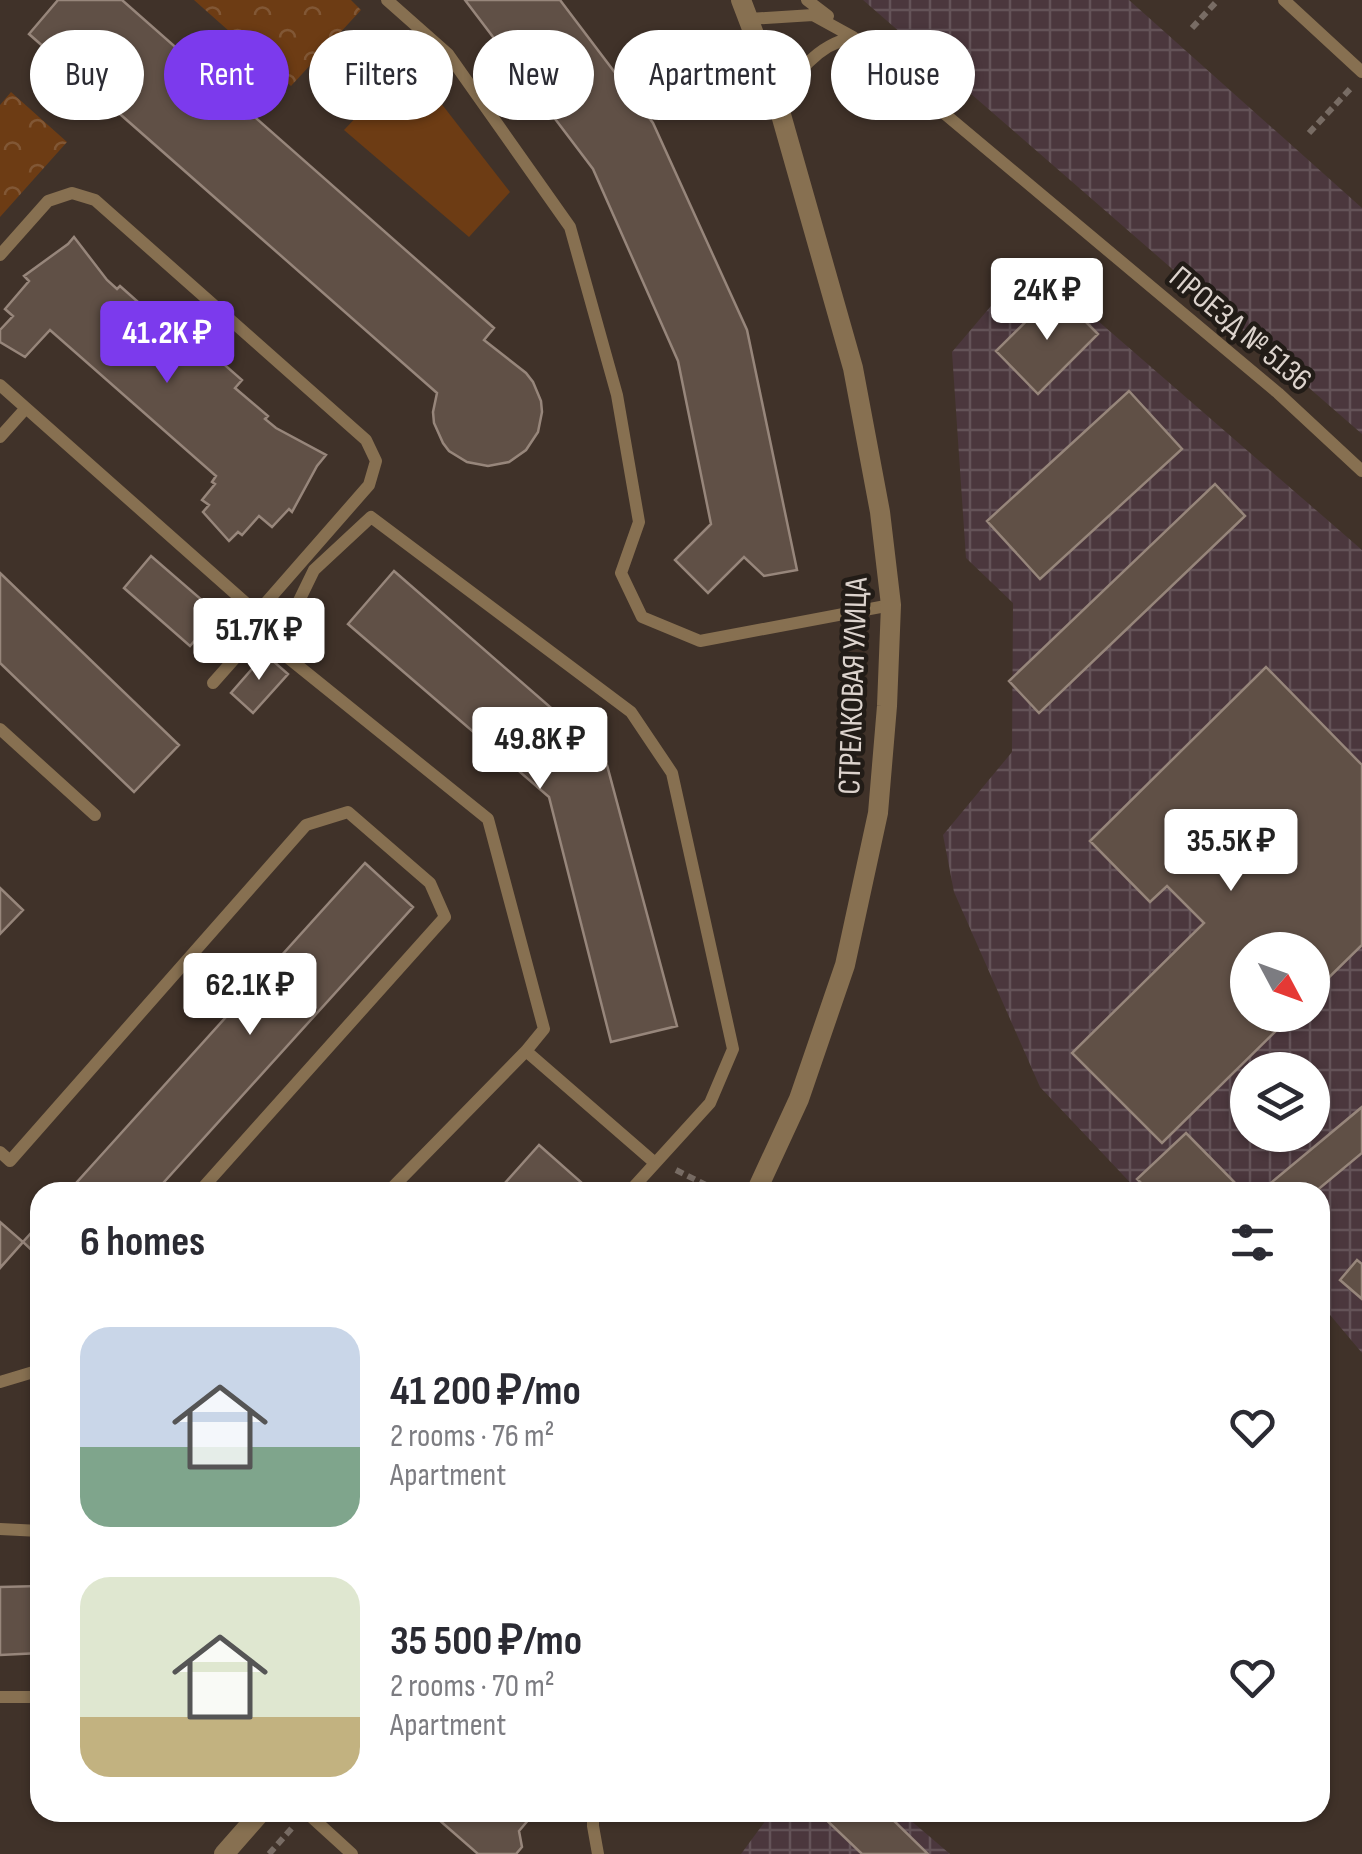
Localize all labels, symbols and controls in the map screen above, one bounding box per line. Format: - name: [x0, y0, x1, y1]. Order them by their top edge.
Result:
- chip: Buy: [30, 30, 144, 120]
- chip: Rent: [164, 30, 289, 120]
- chip: Filters: [309, 30, 453, 120]
- chip: New: [473, 30, 594, 120]
- chip: Apartment: [614, 30, 811, 120]
- chip: House: [831, 30, 975, 120]
- pin: 24K ₽: [977, 258, 1117, 343]
- street label: ПРОЕЗД № 5136: [1161, 258, 1319, 400]
- text: 24K ₽: [1013, 271, 1081, 310]
- pin: 41.2K ₽: [75, 301, 259, 386]
- text: 41.2K ₽: [122, 314, 212, 353]
- street label: СТРЕЛКОВАЯ УЛИЦА: [830, 576, 877, 795]
- pin: 51.7K ₽: [167, 598, 351, 683]
- text: 51.7K ₽: [215, 611, 303, 650]
- pin: 49.8K ₽: [448, 707, 632, 792]
- text: 49.8K ₽: [494, 720, 586, 759]
- pin: 35.5K ₽: [1139, 809, 1323, 894]
- text: 35.5K ₽: [1186, 822, 1276, 861]
- north arrow: [1230, 932, 1330, 1032]
- map controls: [1230, 932, 1330, 1152]
- pin: 62.1K ₽: [158, 953, 342, 1038]
- text: 62.1K ₽: [205, 966, 295, 1005]
- button: layers: [1230, 1052, 1330, 1152]
- icon: filters: [1225, 1215, 1280, 1270]
- text: 6 homes: [80, 1217, 205, 1268]
- text: 41 200 ₽/mo: [390, 1366, 581, 1417]
- icon: home: [160, 1367, 280, 1487]
- icon: heart: [1225, 1400, 1280, 1455]
- text: 2 rooms · 76 m²: [390, 1417, 554, 1456]
- text: Apartment: [390, 1456, 506, 1495]
- text: 35 500 ₽/mo: [390, 1616, 582, 1667]
- icon: home: [160, 1617, 280, 1737]
- icon: heart: [1225, 1650, 1280, 1705]
- text: 2 rooms · 70 m²: [390, 1667, 555, 1706]
- text: Apartment: [390, 1706, 506, 1745]

